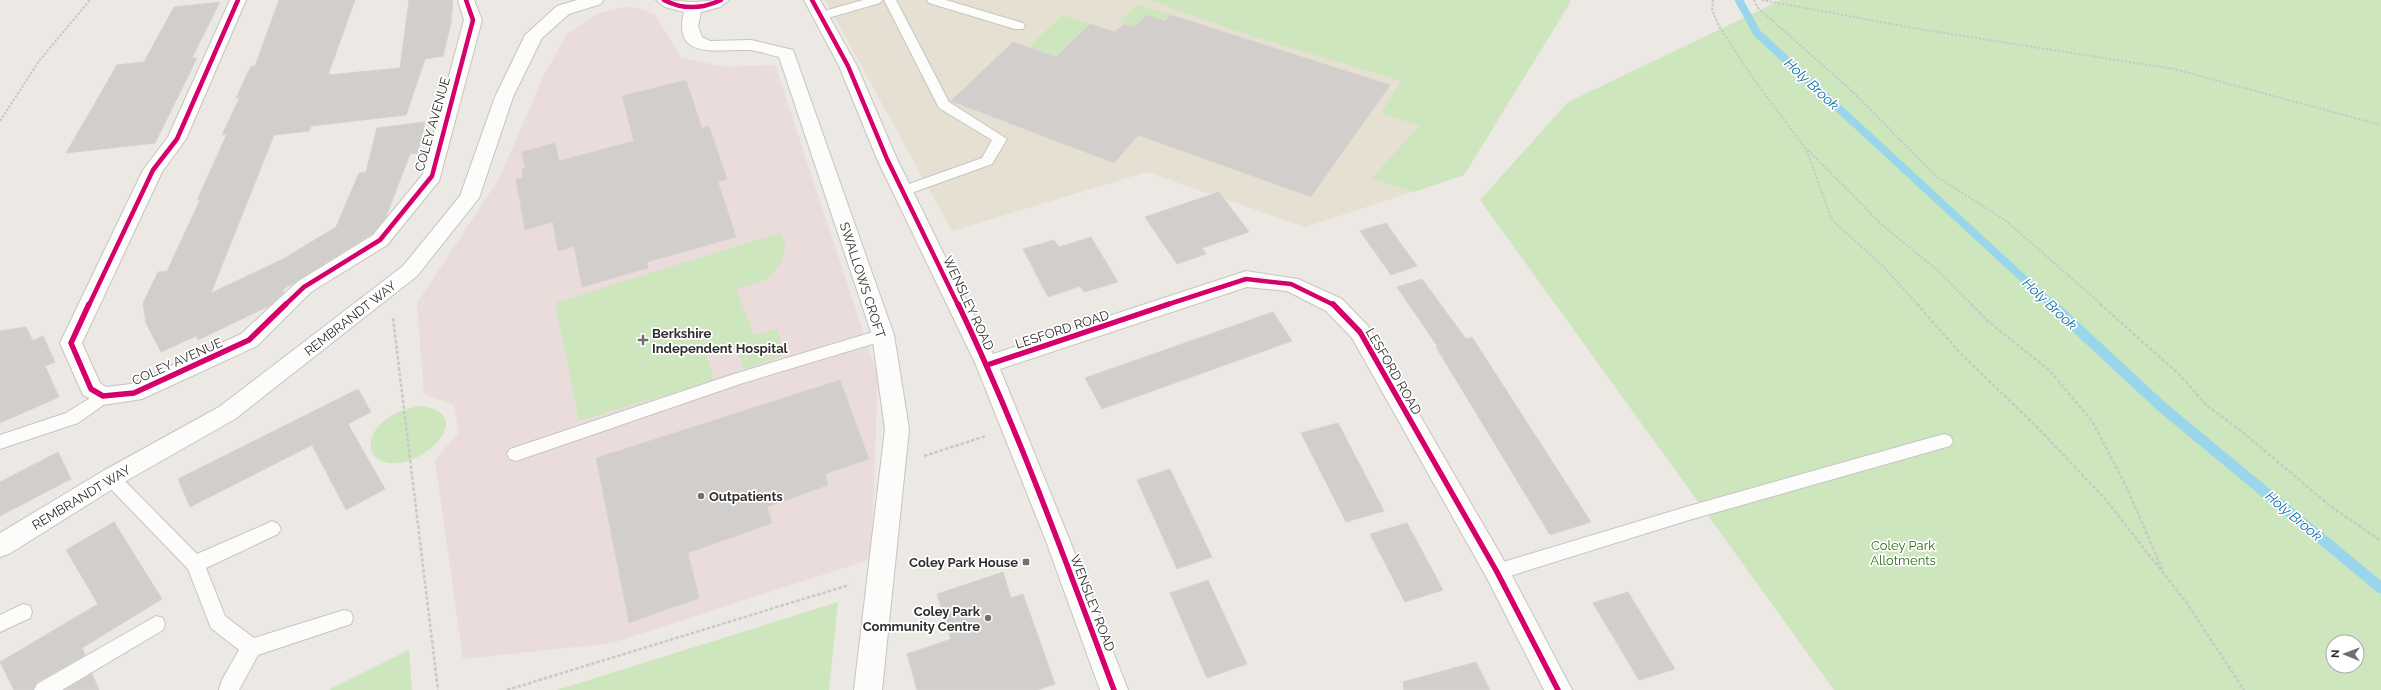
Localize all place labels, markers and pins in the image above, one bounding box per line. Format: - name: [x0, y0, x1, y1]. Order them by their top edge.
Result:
- place label: Berkshire Independent Hospital: [652, 326, 789, 356]
- marker: Berkshire Independent Hospital: [637, 334, 649, 346]
- place label: Outpatients: [709, 489, 783, 504]
- marker: Outpatients: [696, 491, 706, 501]
- place label: Coley Park House: [909, 555, 1018, 570]
- marker: Coley Park House: [1021, 557, 1031, 567]
- place label: Coley Park Community Centre: [863, 604, 981, 634]
- marker: Coley Park Community Centre: [983, 613, 993, 623]

